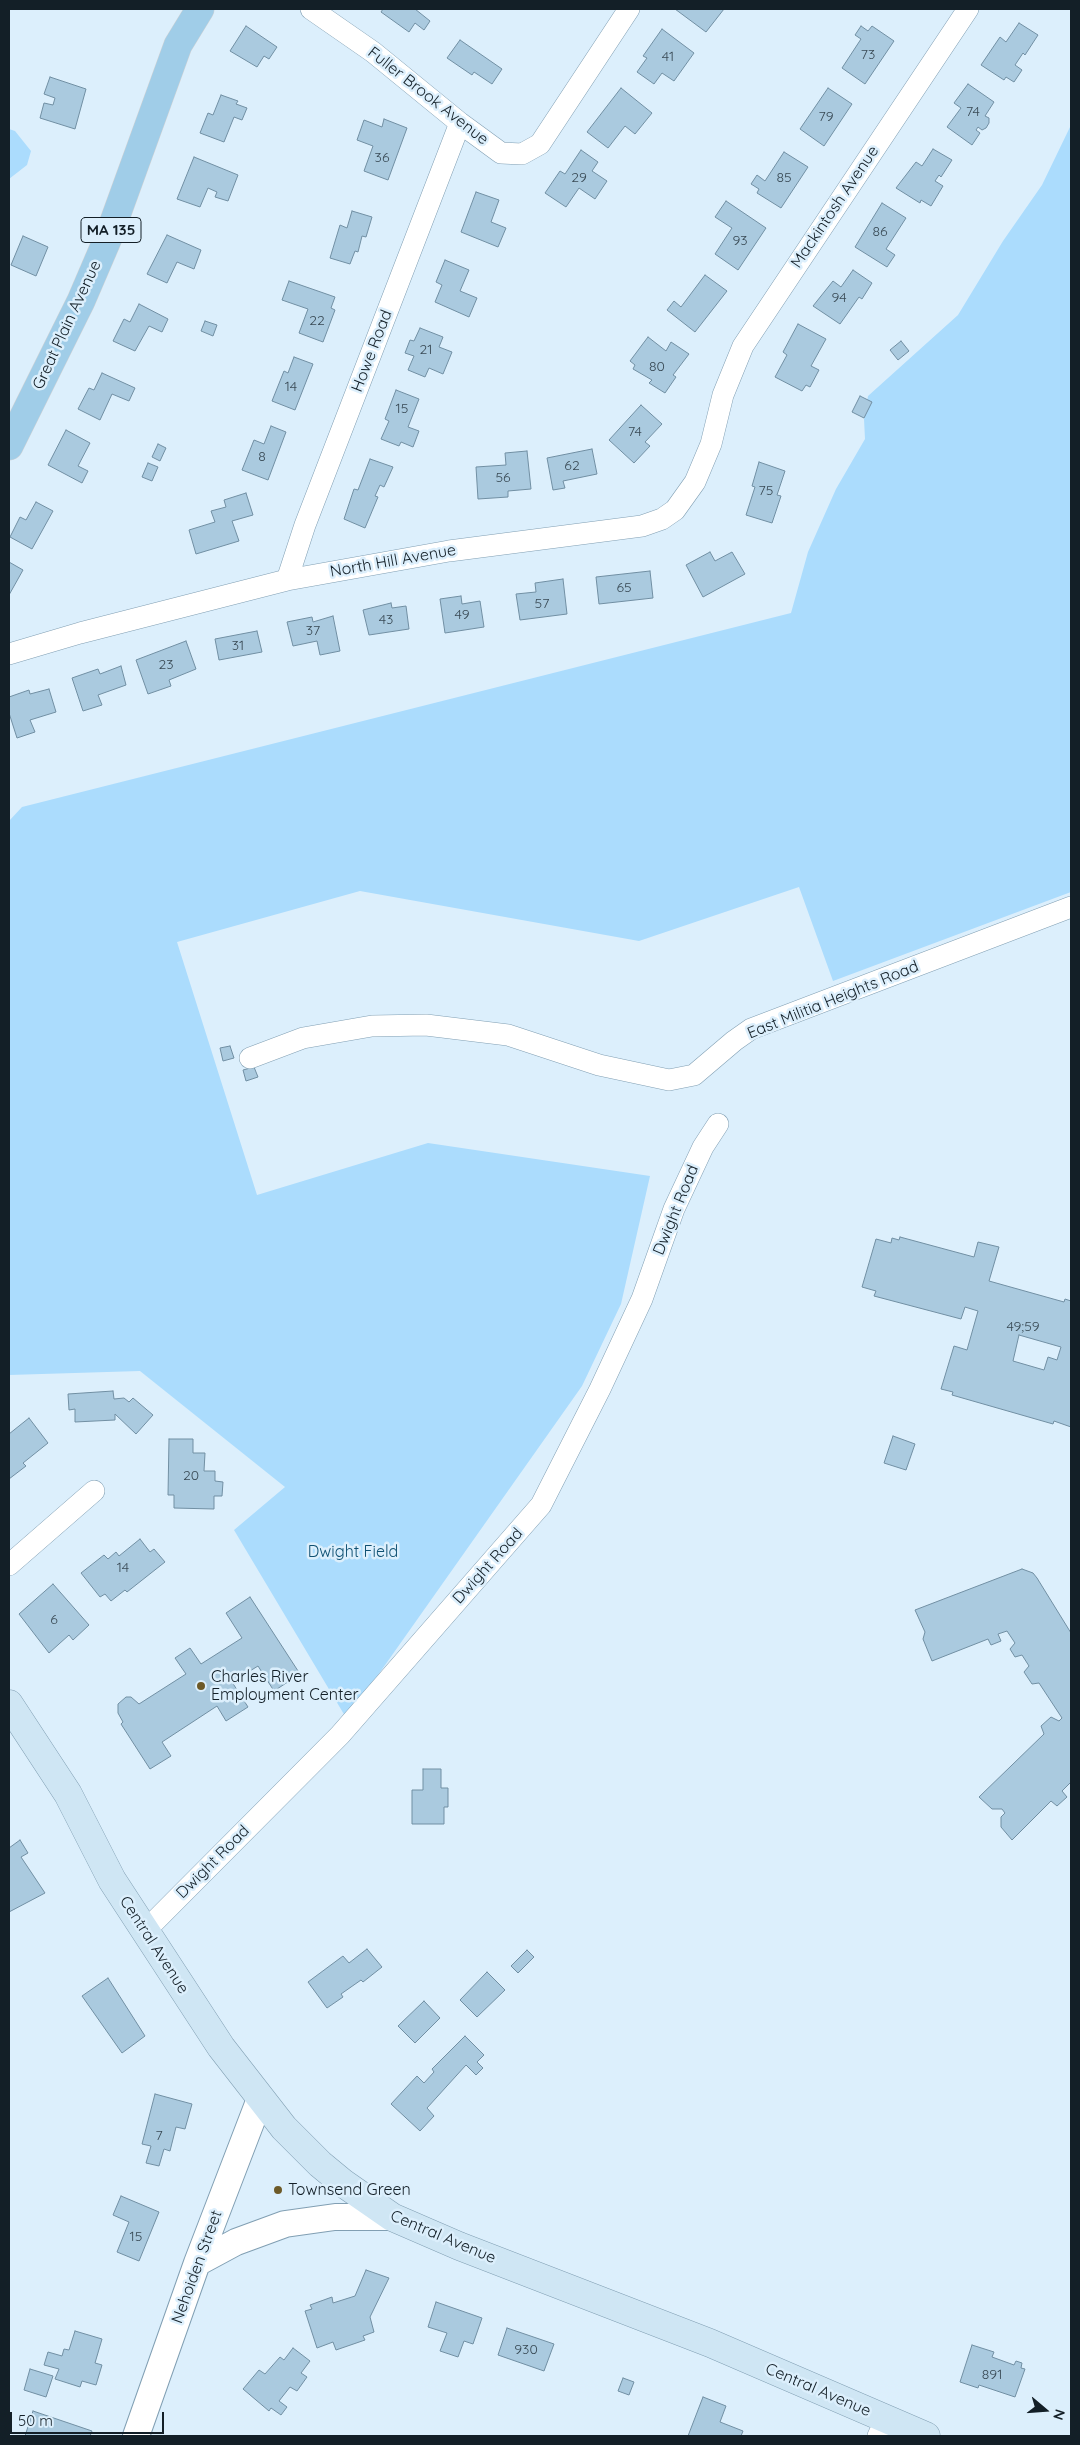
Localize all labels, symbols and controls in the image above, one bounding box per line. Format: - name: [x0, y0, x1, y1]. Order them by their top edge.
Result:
- street label: Fuller Brook Avenue: [364, 43, 492, 149]
- house number: 73: [861, 47, 875, 63]
- house number: 41: [662, 49, 674, 65]
- house number: 74: [966, 104, 980, 120]
- house number: 79: [819, 109, 833, 125]
- street label: Mackintosh Avenue: [787, 142, 883, 272]
- house number: 36: [375, 150, 389, 166]
- house number: 29: [571, 170, 587, 186]
- house number: 85: [776, 170, 792, 186]
- road number: MA 135: [81, 218, 141, 242]
- house number: 86: [872, 224, 888, 240]
- house number: 93: [732, 233, 748, 249]
- street label: Great Plain Avenue: [29, 257, 105, 393]
- house number: 94: [831, 290, 847, 306]
- street label: Howe Road: [348, 307, 396, 395]
- house number: 22: [309, 313, 325, 329]
- house number: 21: [420, 342, 432, 358]
- house number: 80: [649, 359, 665, 375]
- house number: 14: [285, 379, 297, 395]
- house number: 15: [396, 401, 408, 417]
- house number: 74: [628, 424, 642, 440]
- house number: 8: [258, 449, 266, 465]
- house number: 62: [564, 458, 580, 474]
- house number: 56: [495, 470, 511, 486]
- house number: 75: [759, 483, 773, 499]
- street label: North Hill Avenue: [328, 540, 458, 582]
- house number: 65: [616, 580, 632, 596]
- house number: 57: [535, 596, 549, 612]
- house number: 49: [455, 607, 469, 623]
- house number: 43: [379, 612, 393, 628]
- house number: 37: [306, 623, 320, 639]
- house number: 31: [232, 638, 244, 654]
- house number: 23: [158, 657, 174, 673]
- street label: East Militia Heights Road: [745, 957, 921, 1043]
- street label: Dwight Road: [649, 1162, 703, 1258]
- house number: 49;59: [1006, 1319, 1040, 1335]
- house number: 20: [183, 1468, 199, 1484]
- street label: Dwight Road: [449, 1524, 527, 1608]
- park label: Dwight Field: [308, 1542, 398, 1562]
- house number: 14: [117, 1560, 129, 1576]
- house number: 6: [50, 1612, 58, 1628]
- place label: Charles River Employment Center: [211, 1667, 359, 1705]
- marker: Charles River Employment Center: [195, 1680, 207, 1692]
- street label: Dwight Road: [172, 1821, 254, 1903]
- street label: Central Avenue: [115, 1893, 193, 1997]
- house number: 7: [155, 2128, 163, 2144]
- place label: Townsend Green: [288, 2180, 411, 2200]
- marker: Townsend Green: [272, 2184, 284, 2196]
- street label: Central Avenue: [387, 2206, 499, 2268]
- street label: Nehoiden Street: [168, 2208, 226, 2326]
- house number: 15: [130, 2229, 142, 2245]
- house number: 930: [514, 2342, 538, 2358]
- street label: Central Avenue: [762, 2359, 874, 2421]
- house number: 891: [982, 2367, 1002, 2383]
- north arrow: [1020, 2385, 1070, 2435]
- scale bar: [12, 2402, 166, 2434]
- text: N: [1049, 2407, 1069, 2422]
- text: 50 m: [18, 2411, 53, 2430]

